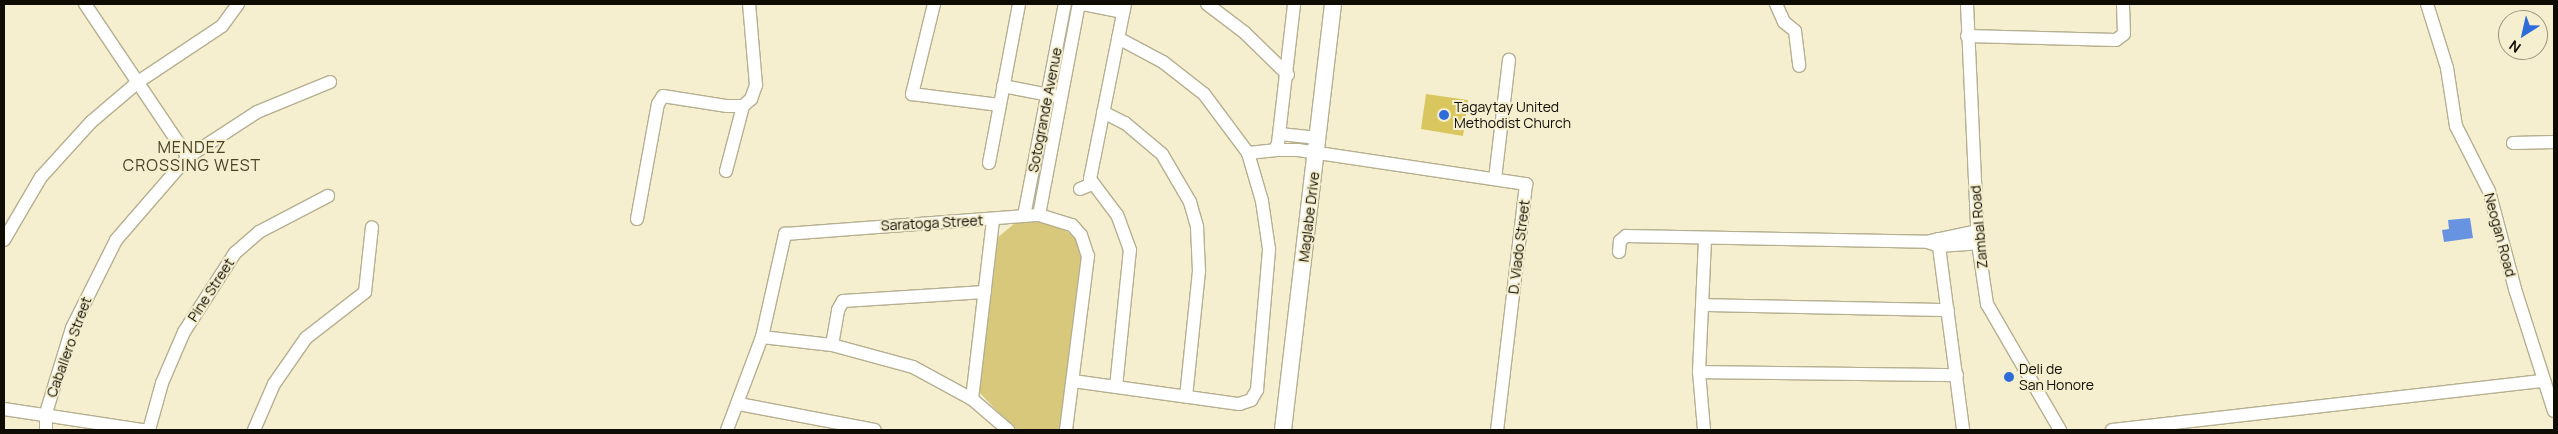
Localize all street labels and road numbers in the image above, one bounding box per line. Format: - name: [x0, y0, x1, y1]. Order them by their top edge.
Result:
- street label: Sotogrande Avenue: [1025, 46, 1065, 174]
- street label: Maglabe Drive: [1295, 171, 1323, 263]
- street label: Zambal Road: [1967, 185, 1991, 269]
- street label: Neogan Road: [2481, 191, 2519, 279]
- street label: D. Viado Street: [1505, 199, 1533, 295]
- street label: Saratoga Street: [880, 212, 984, 234]
- street label: Pine Street: [184, 255, 238, 325]
- street label: Caballero Street: [43, 294, 95, 400]

